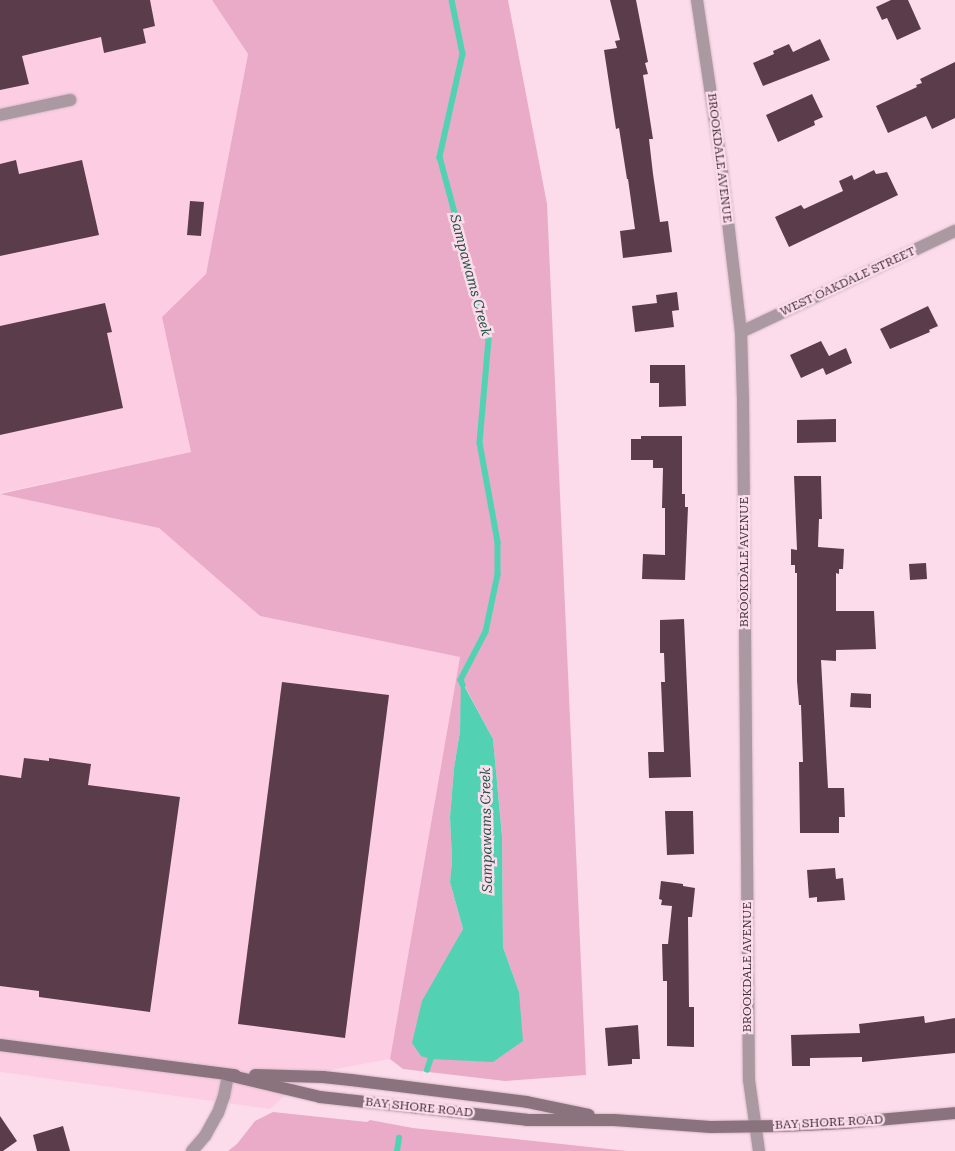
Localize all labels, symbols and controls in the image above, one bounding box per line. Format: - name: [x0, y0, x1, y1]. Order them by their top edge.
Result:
- street label: BROOKDALE AVENUE: [704, 92, 734, 224]
- water label: Sampawams Creek: [447, 212, 495, 338]
- street label: WEST OAKDALE STREET: [778, 244, 918, 320]
- street label: BROOKDALE AVENUE: [738, 497, 752, 627]
- water label: Sampawams Creek: [477, 767, 495, 893]
- street label: BROOKDALE AVENUE: [741, 902, 755, 1032]
- street label: BAY SHORE ROAD: [364, 1095, 474, 1121]
- street label: BAY SHORE ROAD: [775, 1113, 883, 1133]

